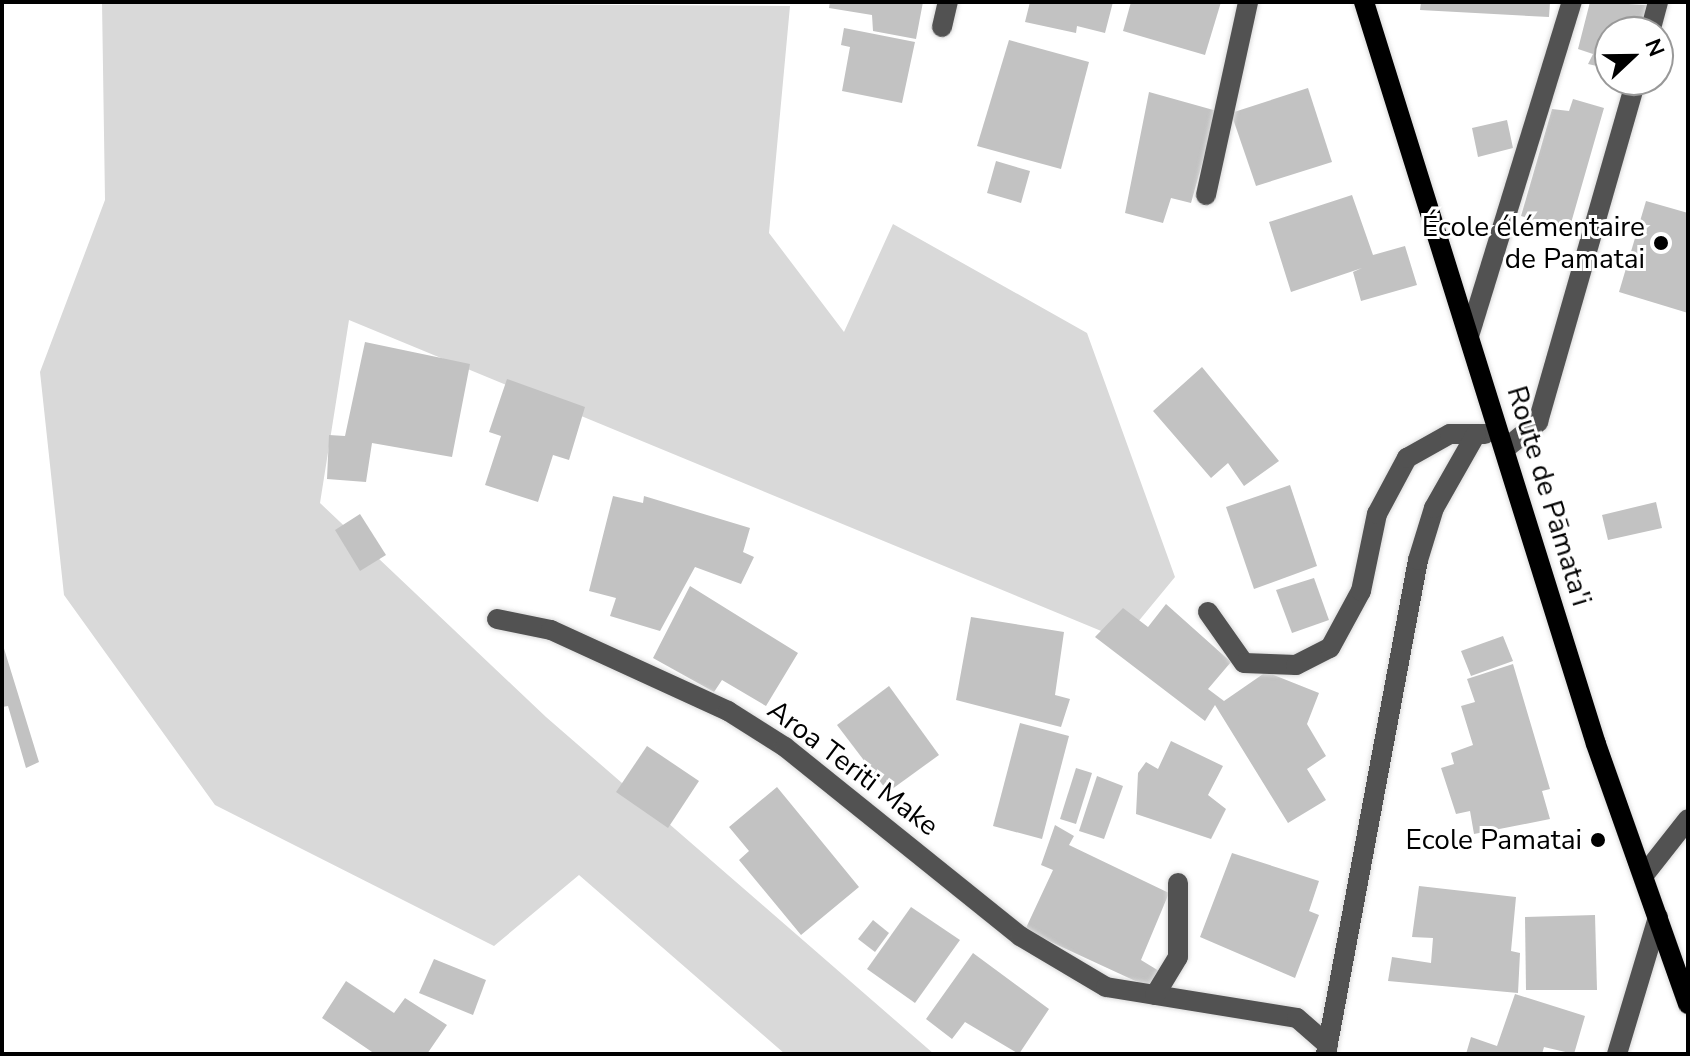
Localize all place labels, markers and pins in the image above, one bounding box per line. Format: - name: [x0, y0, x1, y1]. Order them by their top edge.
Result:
- place label: École élémentaire de Pamatai: [1422, 210, 1645, 276]
- marker: École élémentaire de Pamatai: [1652, 234, 1670, 252]
- place label: Ecole Pamatai: [1405, 823, 1582, 857]
- marker: Ecole Pamatai: [1589, 831, 1607, 849]

